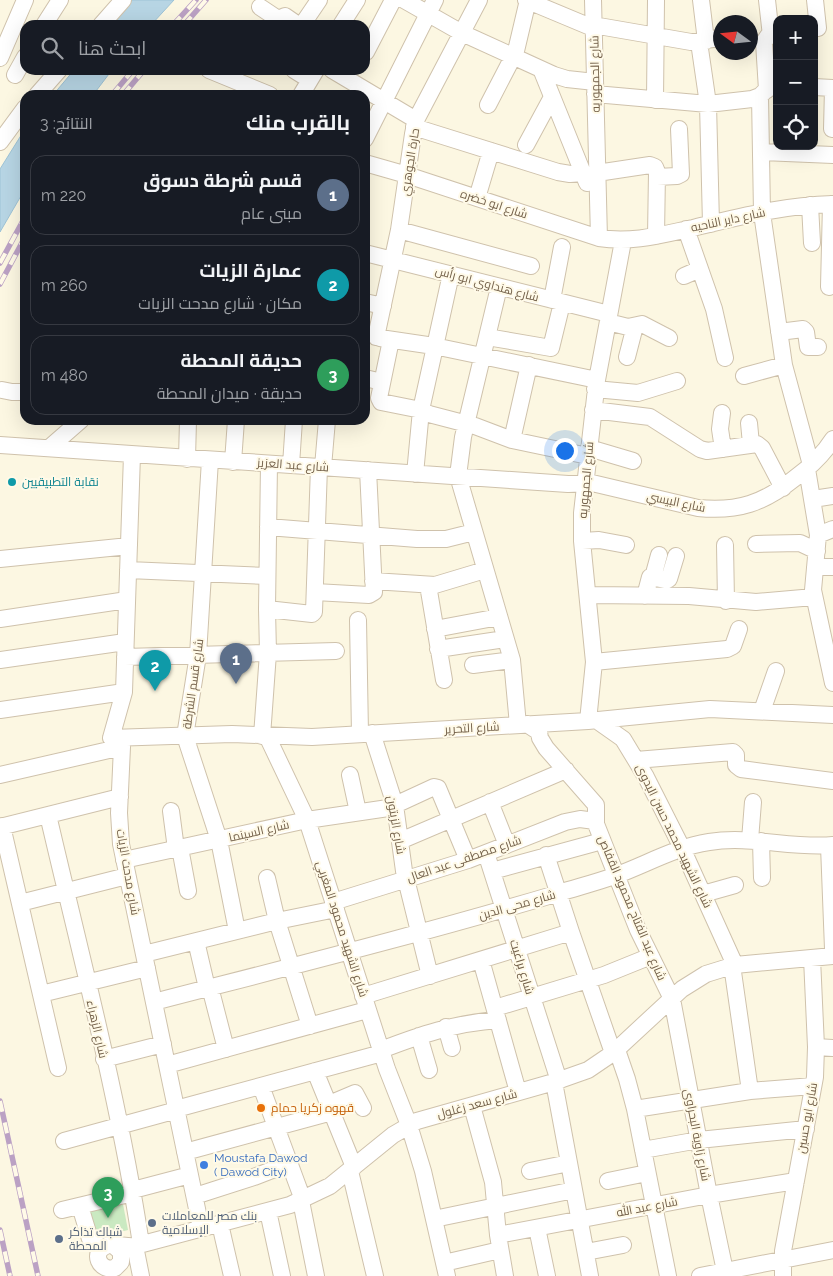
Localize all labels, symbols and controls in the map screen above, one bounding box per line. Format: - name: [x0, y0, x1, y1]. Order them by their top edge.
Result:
- north arrow: [713, 15, 758, 60]
- map controls: [773, 15, 818, 150]
- button: +: [773, 15, 818, 60]
- search box: [20, 20, 370, 75]
- icon: search: [38, 34, 66, 62]
- street label: شارع الجمهوريه: [587, 35, 604, 113]
- text: ابحث هنا: [78, 37, 146, 59]
- button: −: [773, 60, 818, 105]
- button: locate: [773, 105, 818, 150]
- text: بالقرب منك: [246, 110, 350, 135]
- text: النتائج: 3: [40, 114, 93, 133]
- street label: حارة الجوهري: [398, 127, 425, 197]
- text: قسم شرطة دسوق: [143, 169, 302, 191]
- text: 220 m: [41, 186, 86, 205]
- text: 1: [329, 186, 337, 205]
- street label: شارع ابو خضره: [458, 187, 529, 222]
- text: مبنى عام: [241, 204, 302, 223]
- street label: شارع داير الناحيه: [689, 205, 767, 236]
- text: عمارة الزيات: [199, 259, 302, 281]
- street label: شارع هنداوي ابو رأس: [433, 262, 541, 307]
- text: 260 m: [41, 276, 88, 295]
- text: 2: [328, 276, 338, 295]
- text: مكان · شارع مدحت الزيات: [138, 294, 302, 313]
- text: حديقة المحطة: [181, 349, 302, 371]
- text: 480 m: [41, 366, 88, 385]
- text: 3: [329, 366, 337, 385]
- text: حديقة · ميدان المحطة: [157, 384, 302, 403]
- your location: [552, 438, 578, 464]
- street label: شارع الجمهوريه: [576, 441, 597, 519]
- street label: شارع عبد العزيز: [256, 455, 329, 475]
- place label: نقابة التطبيقيين: [22, 475, 99, 489]
- marker: نقابة التطبيقيين: [6, 476, 18, 488]
- street label: شارع البيسي: [645, 489, 707, 518]
- street label: شارع قسم الشرطة: [180, 638, 207, 730]
- pin: 1: [220, 643, 252, 684]
- pin: 2: [139, 650, 171, 691]
- street label: شارع التحرير: [443, 720, 500, 737]
- street label: شارع الشهيد محمد حسن البدوى: [632, 762, 715, 911]
- street label: شارع الزيتون: [383, 795, 408, 856]
- street label: شارع السينما: [227, 817, 291, 846]
- street label: شارع مدحت الزيات: [113, 828, 142, 916]
- street label: شارع مصطفى عبد العال: [405, 833, 524, 886]
- street label: شارع عبد الفتاح محمود القفاص: [594, 833, 669, 983]
- street label: شارع الشهيد محمود المغربي: [310, 859, 371, 1000]
- street label: شارع محى الدين: [477, 887, 557, 924]
- street label: شارع براغيت: [506, 938, 537, 997]
- street label: شارع الزهراء: [83, 999, 111, 1060]
- street label: شارع ابو حسين: [794, 1081, 821, 1155]
- street label: شارع سعد زغلول: [435, 1087, 519, 1122]
- street label: شارع زاوية البحراوى: [680, 1088, 713, 1183]
- place label: قهوه زكريا حمام: [271, 1101, 354, 1116]
- marker: قهوه زكريا حمام: [255, 1102, 267, 1114]
- place label: Moustafa Dawod ( Dawod City): [214, 1151, 308, 1179]
- marker: Moustafa Dawod ( Dawod City): [198, 1159, 210, 1171]
- pin: 3: [92, 1177, 124, 1218]
- street label: شارع عبد الله: [615, 1193, 679, 1221]
- place label: بنك مصر للمعاملات الإسلامية: [162, 1209, 257, 1237]
- marker: بنك مصر للمعاملات الإسلامية: [146, 1217, 158, 1229]
- place label: شباك تذاكر المحطة: [68, 1225, 122, 1253]
- marker: شباك تذاكر المحطة: [53, 1233, 65, 1245]

